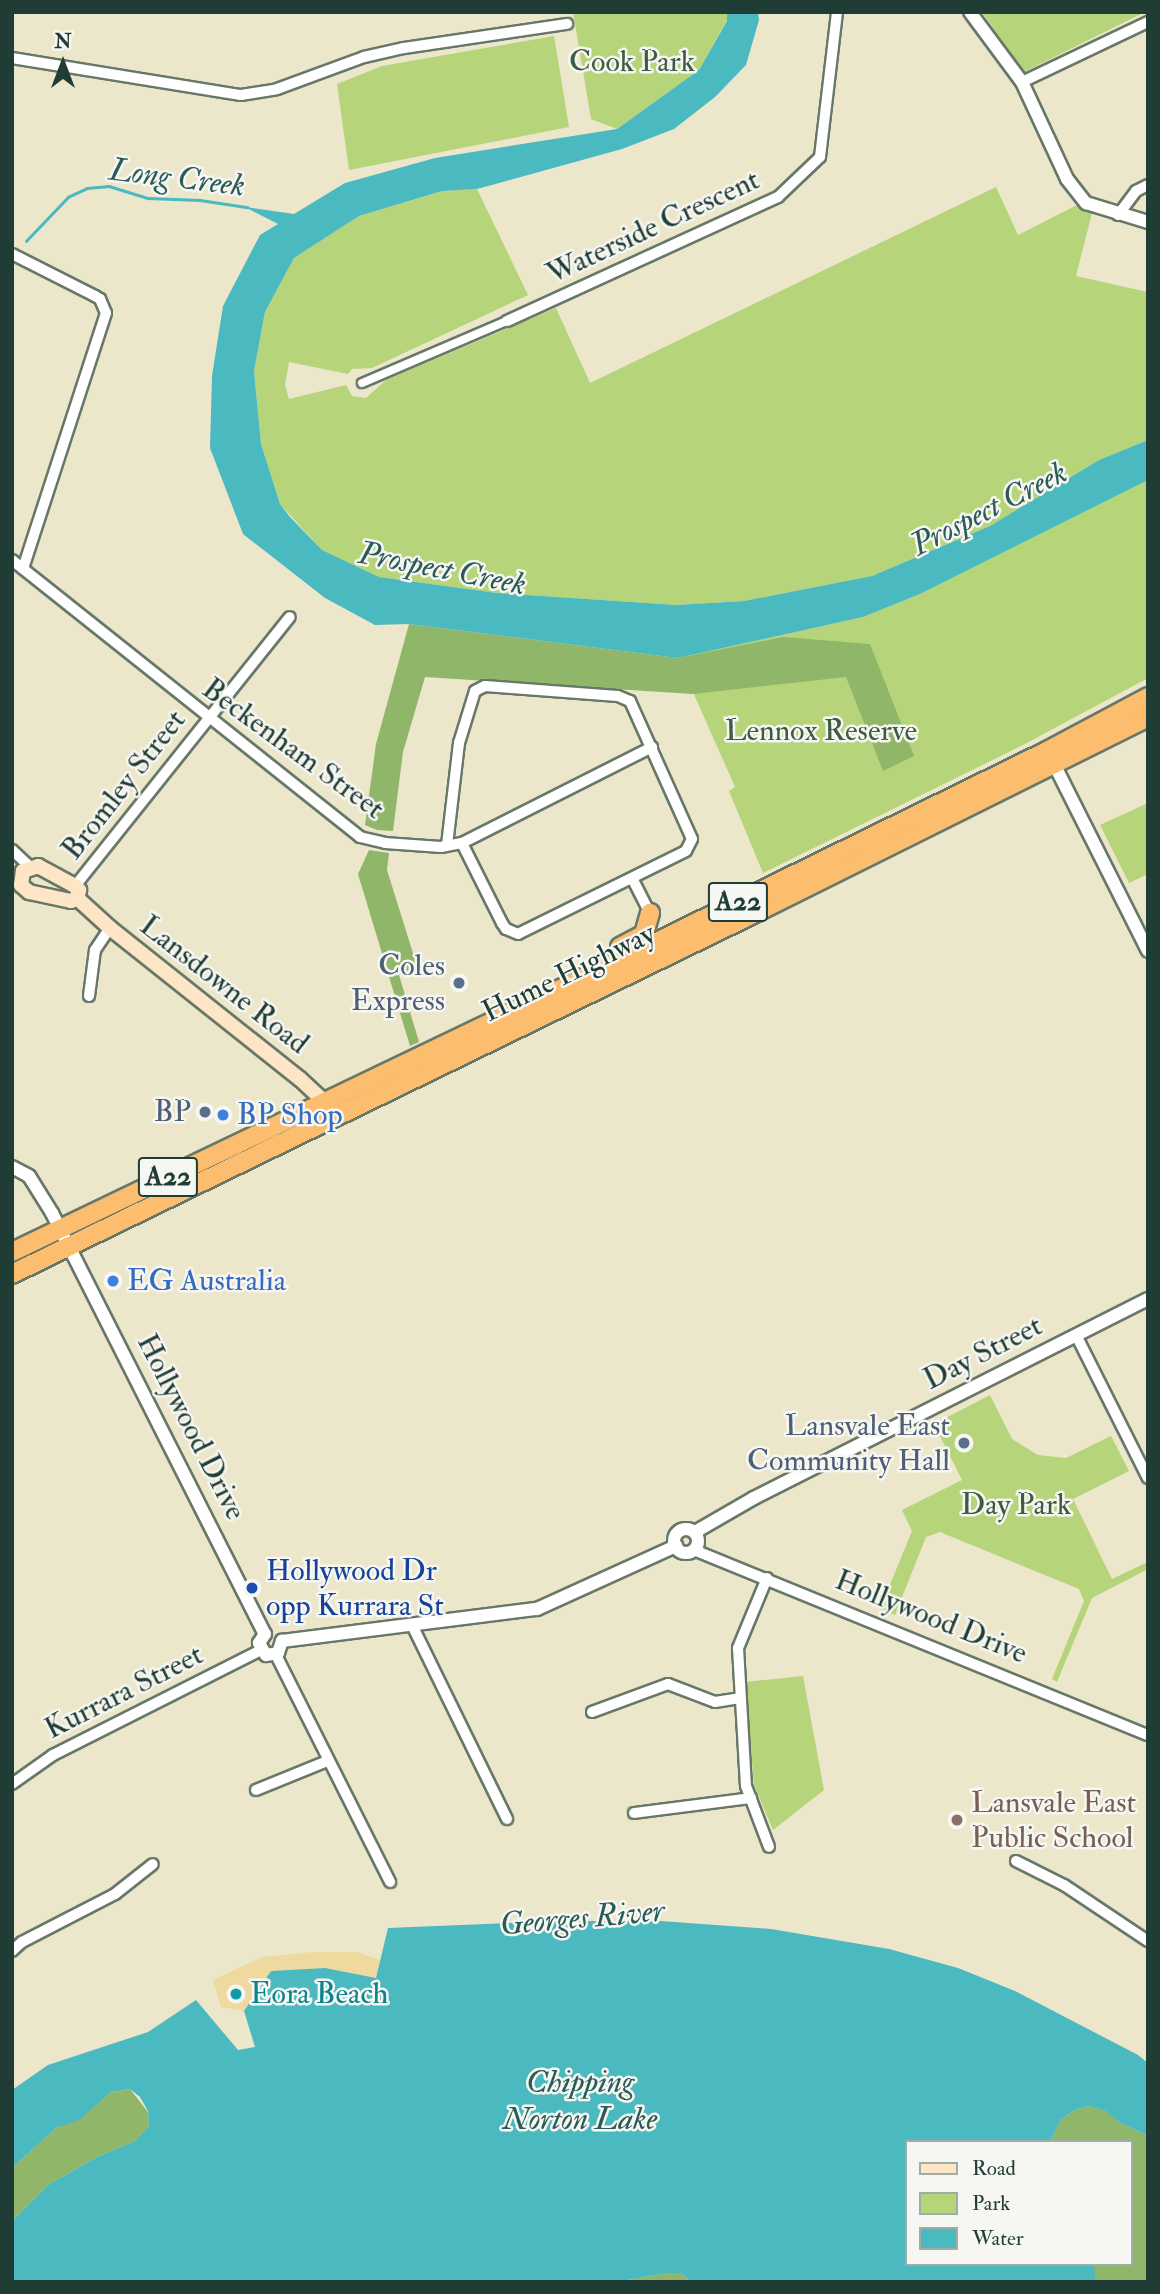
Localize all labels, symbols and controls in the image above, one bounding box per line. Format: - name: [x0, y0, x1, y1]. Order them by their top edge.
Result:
- north arrow: [28, 28, 98, 98]
- text: N: [54, 30, 72, 54]
- park label: Cook Park: [569, 44, 695, 80]
- water label: Long Creek: [107, 151, 247, 205]
- street label: Waterside Crescent: [541, 162, 765, 292]
- water label: Prospect Creek: [904, 453, 1074, 565]
- water label: Prospect Creek: [355, 534, 529, 604]
- street label: Beckenham Street: [195, 671, 391, 827]
- street label: Bromley Street: [54, 703, 194, 867]
- park label: Lennox Reserve: [725, 713, 917, 749]
- road number: A22: [706, 878, 770, 926]
- street label: Lansdowne Road: [132, 908, 316, 1062]
- street label: Hume Highway: [477, 916, 661, 1030]
- place label: Coles Express: [351, 948, 445, 1018]
- marker: Coles Express: [451, 975, 467, 991]
- place label: BP: [154, 1094, 191, 1130]
- place label: BP Shop: [237, 1097, 343, 1133]
- marker: BP: [197, 1104, 213, 1120]
- marker: BP Shop: [215, 1107, 231, 1123]
- road number: A22: [136, 1152, 200, 1202]
- place label: EG Australia: [127, 1263, 286, 1299]
- marker: EG Australia: [105, 1273, 121, 1289]
- street label: Day Street: [918, 1308, 1048, 1398]
- street label: Hollywood Drive: [129, 1328, 253, 1526]
- place label: Lansvale East Community Hall: [747, 1408, 950, 1478]
- marker: Lansvale East Community Hall: [956, 1435, 972, 1451]
- park label: Day Park: [961, 1487, 1071, 1523]
- place label: Hollywood Dr opp Kurrara St: [266, 1553, 444, 1624]
- street label: Hollywood Drive: [830, 1562, 1032, 1672]
- marker: Hollywood Dr opp Kurrara St: [244, 1580, 260, 1596]
- street label: Kurrara Street: [39, 1637, 209, 1747]
- place label: Lansvale East Public School: [971, 1785, 1136, 1856]
- marker: Lansvale East Public School: [949, 1812, 965, 1828]
- water label: Georges River: [498, 1892, 666, 1944]
- place label: Eora Beach: [250, 1976, 388, 2012]
- marker: Eora Beach: [228, 1986, 244, 2002]
- water label: Chipping Norton Lake: [503, 2064, 657, 2139]
- legend: [904, 2140, 1132, 2266]
- text: Road: [972, 2155, 1016, 2182]
- text: Park: [972, 2190, 1010, 2217]
- text: Water: [972, 2225, 1024, 2252]

